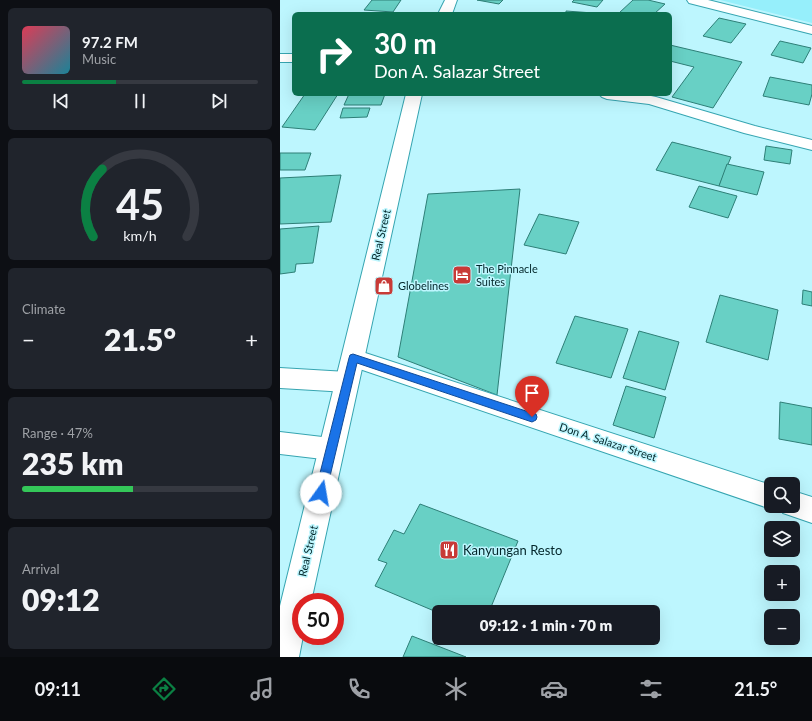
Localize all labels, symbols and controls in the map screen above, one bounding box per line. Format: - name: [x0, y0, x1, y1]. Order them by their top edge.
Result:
- text: 30 m: [374, 26, 437, 60]
- icon: right: [308, 28, 360, 80]
- text: 97.2 FM: [82, 33, 138, 51]
- text: Music: [82, 51, 116, 67]
- text: Don A. Salazar Street: [374, 60, 540, 82]
- icon: previous: [50, 90, 72, 112]
- icon: pause: [129, 90, 151, 112]
- icon: next: [208, 90, 230, 112]
- text: 45: [116, 178, 164, 228]
- street label: Real Street: [368, 208, 393, 262]
- text: km/h: [123, 226, 157, 243]
- place label: The Pinnacle Suites: [476, 262, 538, 288]
- hotel icon: The Pinnacle Suites: [451, 264, 473, 286]
- shop icon: Globelines: [373, 275, 395, 297]
- place label: Globelines: [398, 279, 449, 292]
- text: Climate: [22, 301, 65, 317]
- text: 21.5°: [104, 321, 176, 357]
- text: −: [22, 326, 35, 353]
- text: +: [245, 326, 258, 353]
- pin: [515, 376, 549, 417]
- icon: arrive: [521, 382, 543, 404]
- street label: Don A. Salazar Street: [558, 420, 658, 463]
- text: Range · 47%: [22, 425, 93, 441]
- text: 235 km: [22, 445, 123, 481]
- position arrow: [300, 472, 342, 514]
- map controls: [764, 477, 800, 645]
- button: search: [764, 477, 800, 513]
- button: layers: [764, 521, 800, 557]
- street label: Real Street: [295, 524, 320, 578]
- restaurant icon: Kanyungan Resto: [438, 539, 460, 561]
- place label: Kanyungan Resto: [463, 542, 562, 558]
- text: Arrival: [22, 561, 59, 577]
- button: +: [764, 565, 800, 601]
- text: 09:12: [22, 581, 100, 617]
- speed limit sign: 50: [292, 593, 344, 645]
- button: −: [764, 609, 800, 645]
- text: 09:12 · 1 min · 70 m: [480, 616, 612, 634]
- icon: directions: [150, 675, 178, 703]
- icon: music: [248, 675, 276, 703]
- icon: phone: [345, 675, 373, 703]
- icon: climate: [442, 675, 470, 703]
- icon: car: [540, 675, 568, 703]
- icon: filters: [637, 675, 665, 703]
- text: 09:11: [35, 678, 81, 700]
- text: 21.5°: [734, 678, 777, 700]

